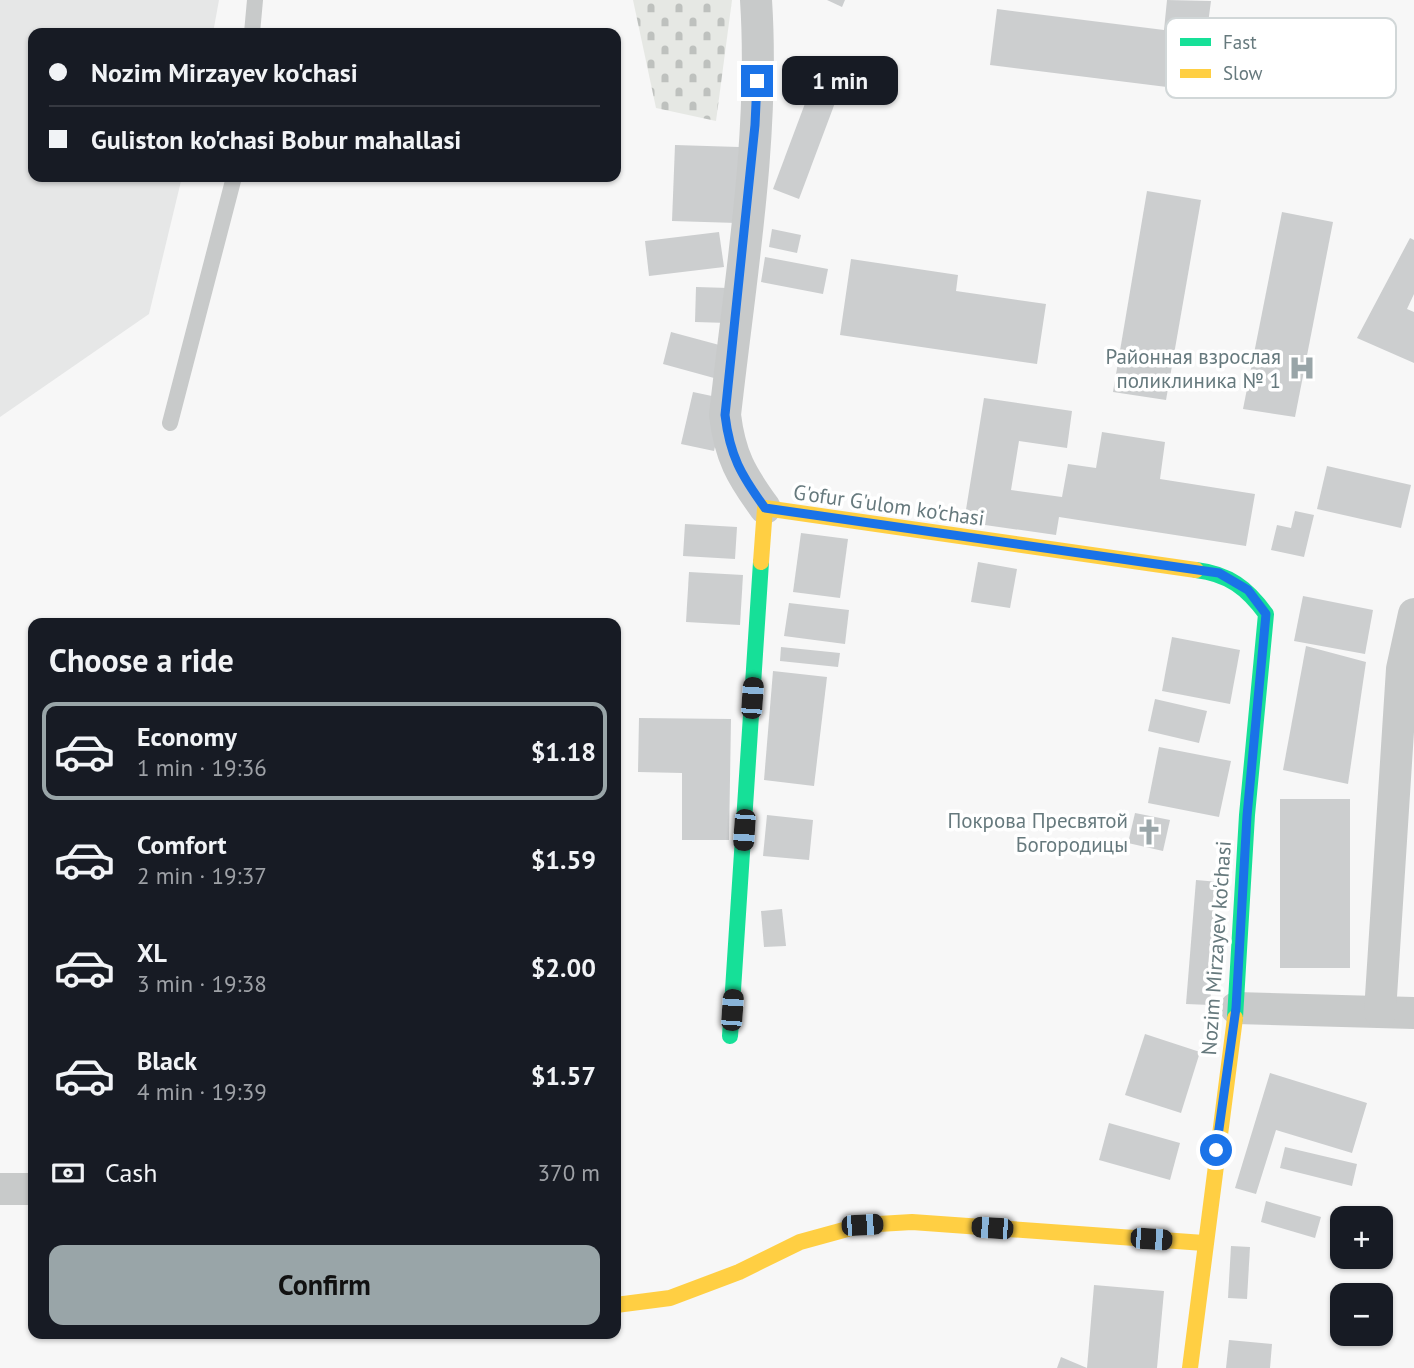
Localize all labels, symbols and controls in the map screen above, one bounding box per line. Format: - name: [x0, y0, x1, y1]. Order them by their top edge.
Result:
- legend: [1166, 18, 1396, 98]
- text: Fast: [1223, 30, 1257, 54]
- text: Nozim Mirzayev ko'chasi: [91, 56, 358, 89]
- callout: 1 min: [782, 56, 897, 106]
- text: Slow: [1223, 61, 1263, 85]
- route end: [741, 65, 773, 97]
- text: 1 min: [812, 66, 868, 95]
- text: Guliston ko'chasi Bobur mahallasi: [91, 123, 461, 156]
- place label: Районная взрослая поликлиника № 1: [1105, 343, 1281, 394]
- hospital icon: Районная взрослая поликлиника № 1: [1287, 353, 1317, 383]
- street label: G'ofur G'ulom ko'chasi: [792, 478, 986, 532]
- text: Choose a ride: [49, 639, 234, 681]
- car: [741, 676, 764, 720]
- icon: car: [53, 720, 116, 783]
- text: Economy: [137, 720, 237, 753]
- text: $1.18: [531, 735, 596, 768]
- text: 1 min · 19:36: [137, 753, 267, 782]
- place label: Покрова Пресвятой Богородицы: [947, 807, 1128, 858]
- car: [733, 808, 756, 852]
- church icon: Покрова Пресвятой Богородицы: [1134, 817, 1164, 847]
- icon: car: [53, 828, 116, 891]
- text: Comfort: [137, 828, 227, 861]
- street label: Nozim Mirzayev ko'chasi: [1195, 840, 1237, 1056]
- text: $1.59: [531, 843, 596, 876]
- text: 2 min · 19:37: [137, 861, 267, 890]
- icon: car: [53, 936, 116, 999]
- text: XL: [137, 936, 167, 969]
- text: $2.00: [531, 951, 596, 984]
- text: 3 min · 19:38: [137, 969, 267, 998]
- car: [721, 988, 744, 1032]
- icon: car: [53, 1044, 116, 1107]
- text: Black: [137, 1044, 197, 1077]
- text: $1.57: [531, 1059, 596, 1092]
- text: 4 min · 19:39: [137, 1077, 267, 1106]
- route start: [1200, 1134, 1232, 1166]
- icon: cash: [49, 1154, 87, 1192]
- text: Cash: [105, 1156, 157, 1189]
- text: 370 m: [538, 1158, 600, 1187]
- map controls: [1330, 1206, 1393, 1346]
- button: +: [1330, 1206, 1393, 1269]
- car: [841, 1213, 884, 1237]
- car: [971, 1216, 1014, 1240]
- car: [1130, 1227, 1173, 1251]
- button: Confirm: [49, 1245, 600, 1325]
- button: −: [1330, 1283, 1393, 1346]

